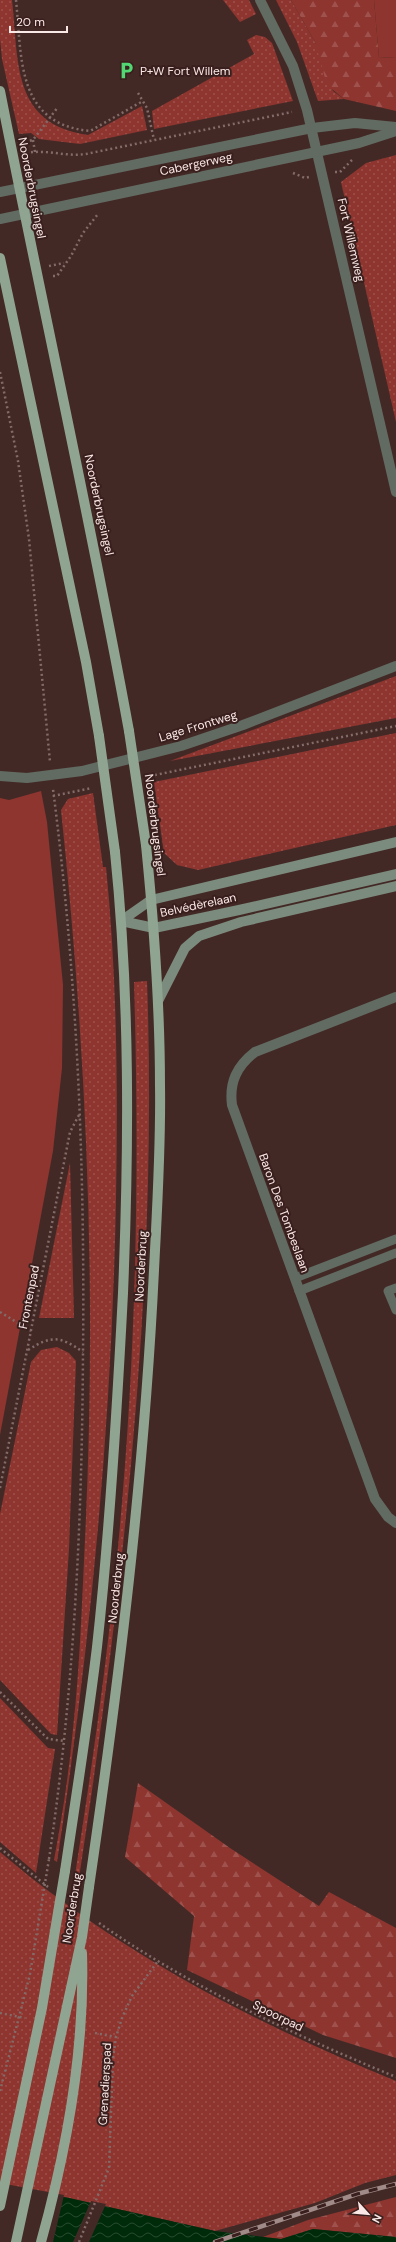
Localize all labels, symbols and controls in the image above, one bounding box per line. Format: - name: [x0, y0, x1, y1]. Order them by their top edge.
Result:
- scale bar: [10, 8, 67, 34]
- text: 20 m: [16, 14, 45, 30]
- parking icon: P+W Fort Willem: [117, 61, 137, 81]
- place label: P+W Fort Willem: [140, 63, 230, 79]
- street label: Noorderbrugsingel: [14, 136, 50, 240]
- street label: Cabergerweg: [158, 148, 234, 180]
- street label: Fort Willemweg: [334, 197, 368, 284]
- street label: Noorderbrugsingel: [80, 453, 118, 557]
- street label: Lage Frontweg: [157, 706, 239, 746]
- street label: Noorderbrugsingel: [141, 773, 169, 877]
- street label: Belvédèrelaan: [158, 889, 238, 921]
- street label: Baron Des Tombeslaan: [255, 1151, 313, 1275]
- street label: Noorderbrug: [131, 1230, 151, 1302]
- street label: Frontenpad: [15, 1264, 43, 1330]
- street label: Noorderbrug: [104, 1552, 128, 1624]
- street label: Noorderbrug: [59, 1871, 86, 1944]
- street label: Spoorpad: [250, 1997, 306, 2035]
- street label: Grenadierspad: [95, 2042, 115, 2126]
- north arrow: [348, 2194, 388, 2234]
- text: N: [369, 2212, 385, 2225]

